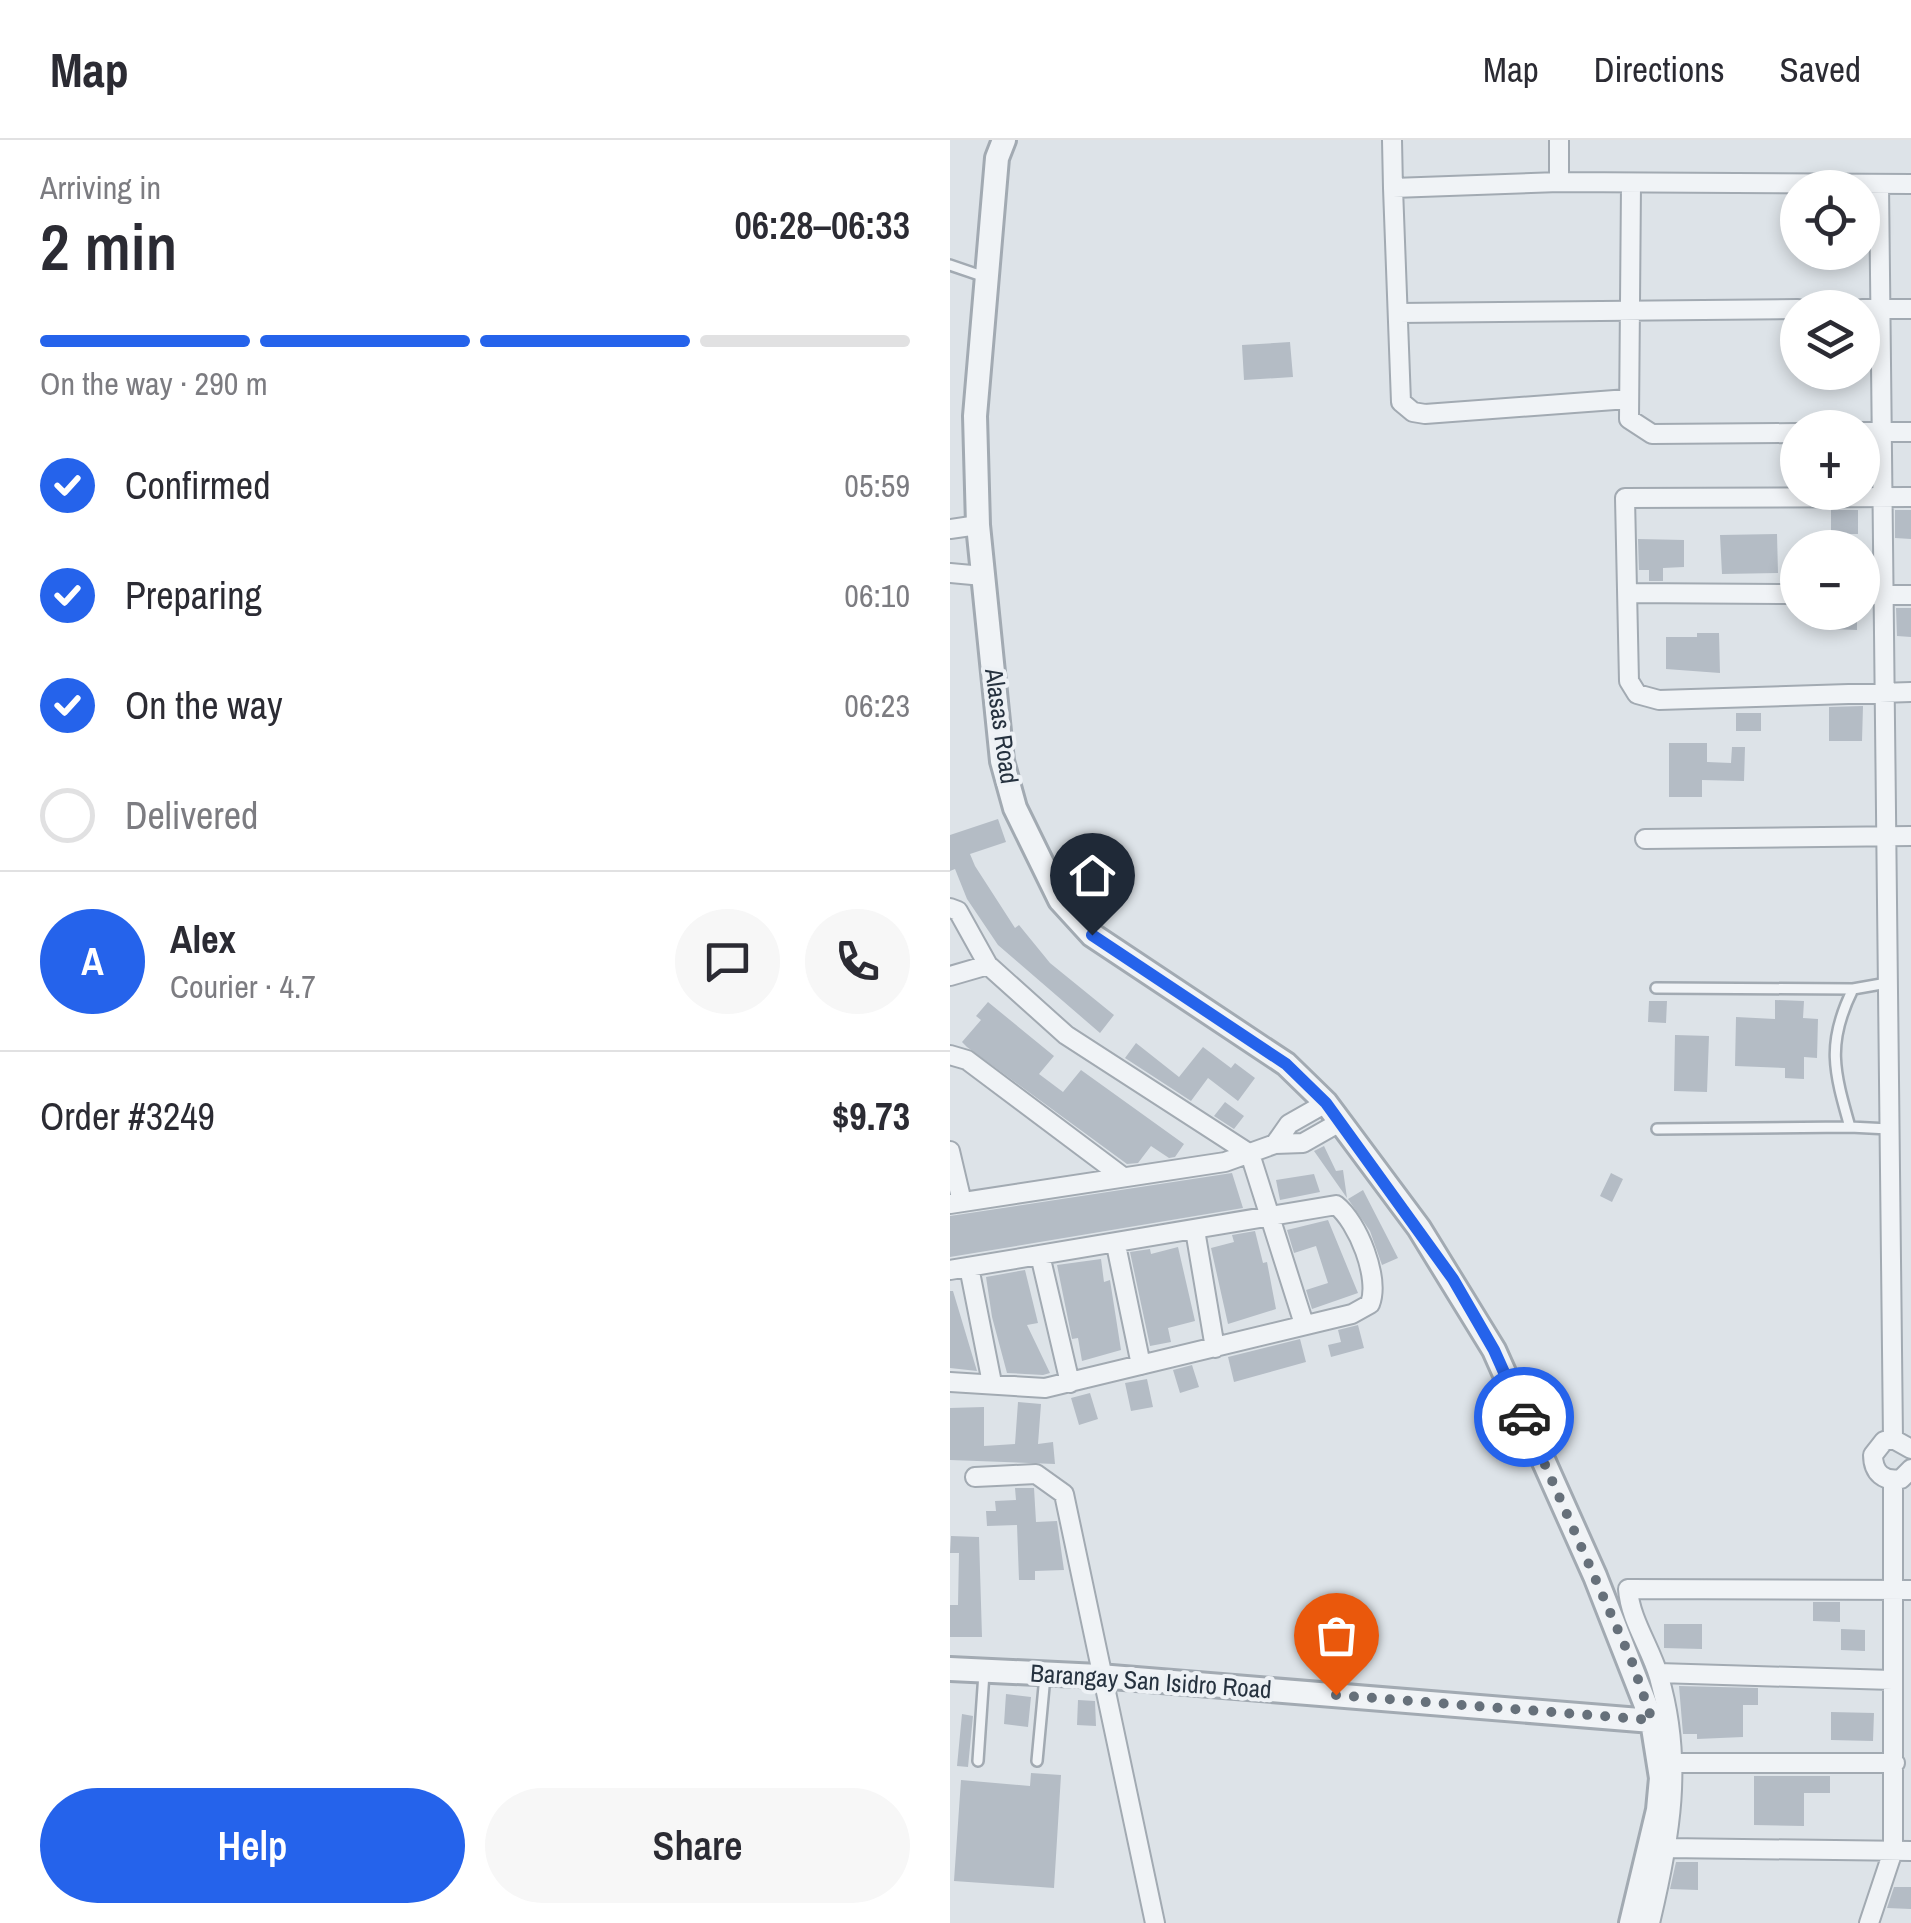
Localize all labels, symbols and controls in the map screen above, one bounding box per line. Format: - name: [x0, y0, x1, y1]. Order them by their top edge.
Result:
- text: Map: [50, 37, 129, 102]
- text: Map: [1483, 46, 1539, 93]
- text: Directions: [1594, 46, 1725, 93]
- text: Saved: [1780, 46, 1861, 93]
- text: Arriving in: [40, 166, 161, 209]
- map controls: [1780, 170, 1880, 630]
- button: locate: [1780, 170, 1880, 270]
- text: 06:28–06:33: [734, 200, 910, 251]
- text: 2 min: [40, 203, 177, 290]
- button: layers: [1780, 290, 1880, 390]
- text: On the way · 290 m: [40, 362, 268, 405]
- button: +: [1780, 410, 1880, 510]
- icon: check: [40, 458, 95, 513]
- text: Confirmed: [125, 460, 270, 511]
- text: 05:59: [844, 464, 910, 507]
- button: −: [1780, 530, 1880, 630]
- icon: check: [40, 568, 95, 623]
- text: Preparing: [125, 570, 262, 621]
- text: 06:10: [844, 574, 910, 617]
- street label: Alasas Road: [977, 665, 1027, 786]
- icon: check: [40, 678, 95, 733]
- text: On the way: [125, 680, 283, 731]
- text: 06:23: [844, 684, 910, 727]
- text: Delivered: [125, 790, 258, 841]
- pin: [1050, 833, 1135, 936]
- icon: home: [1065, 848, 1120, 903]
- button: chat: [675, 909, 780, 1014]
- button: phone: [805, 909, 910, 1014]
- text: Alex: [170, 914, 236, 965]
- text: A: [81, 936, 104, 987]
- text: Courier · 4.7: [170, 965, 316, 1008]
- text: Order #3249: [40, 1091, 215, 1142]
- text: $9.73: [832, 1091, 910, 1142]
- courier: [1474, 1367, 1574, 1467]
- icon: car: [1497, 1390, 1552, 1445]
- pin: [1294, 1593, 1379, 1696]
- icon: bag: [1309, 1608, 1364, 1663]
- street label: Barangay San Isidro Road: [1029, 1656, 1273, 1706]
- button: Help: [40, 1788, 465, 1903]
- button: Share: [485, 1788, 910, 1903]

